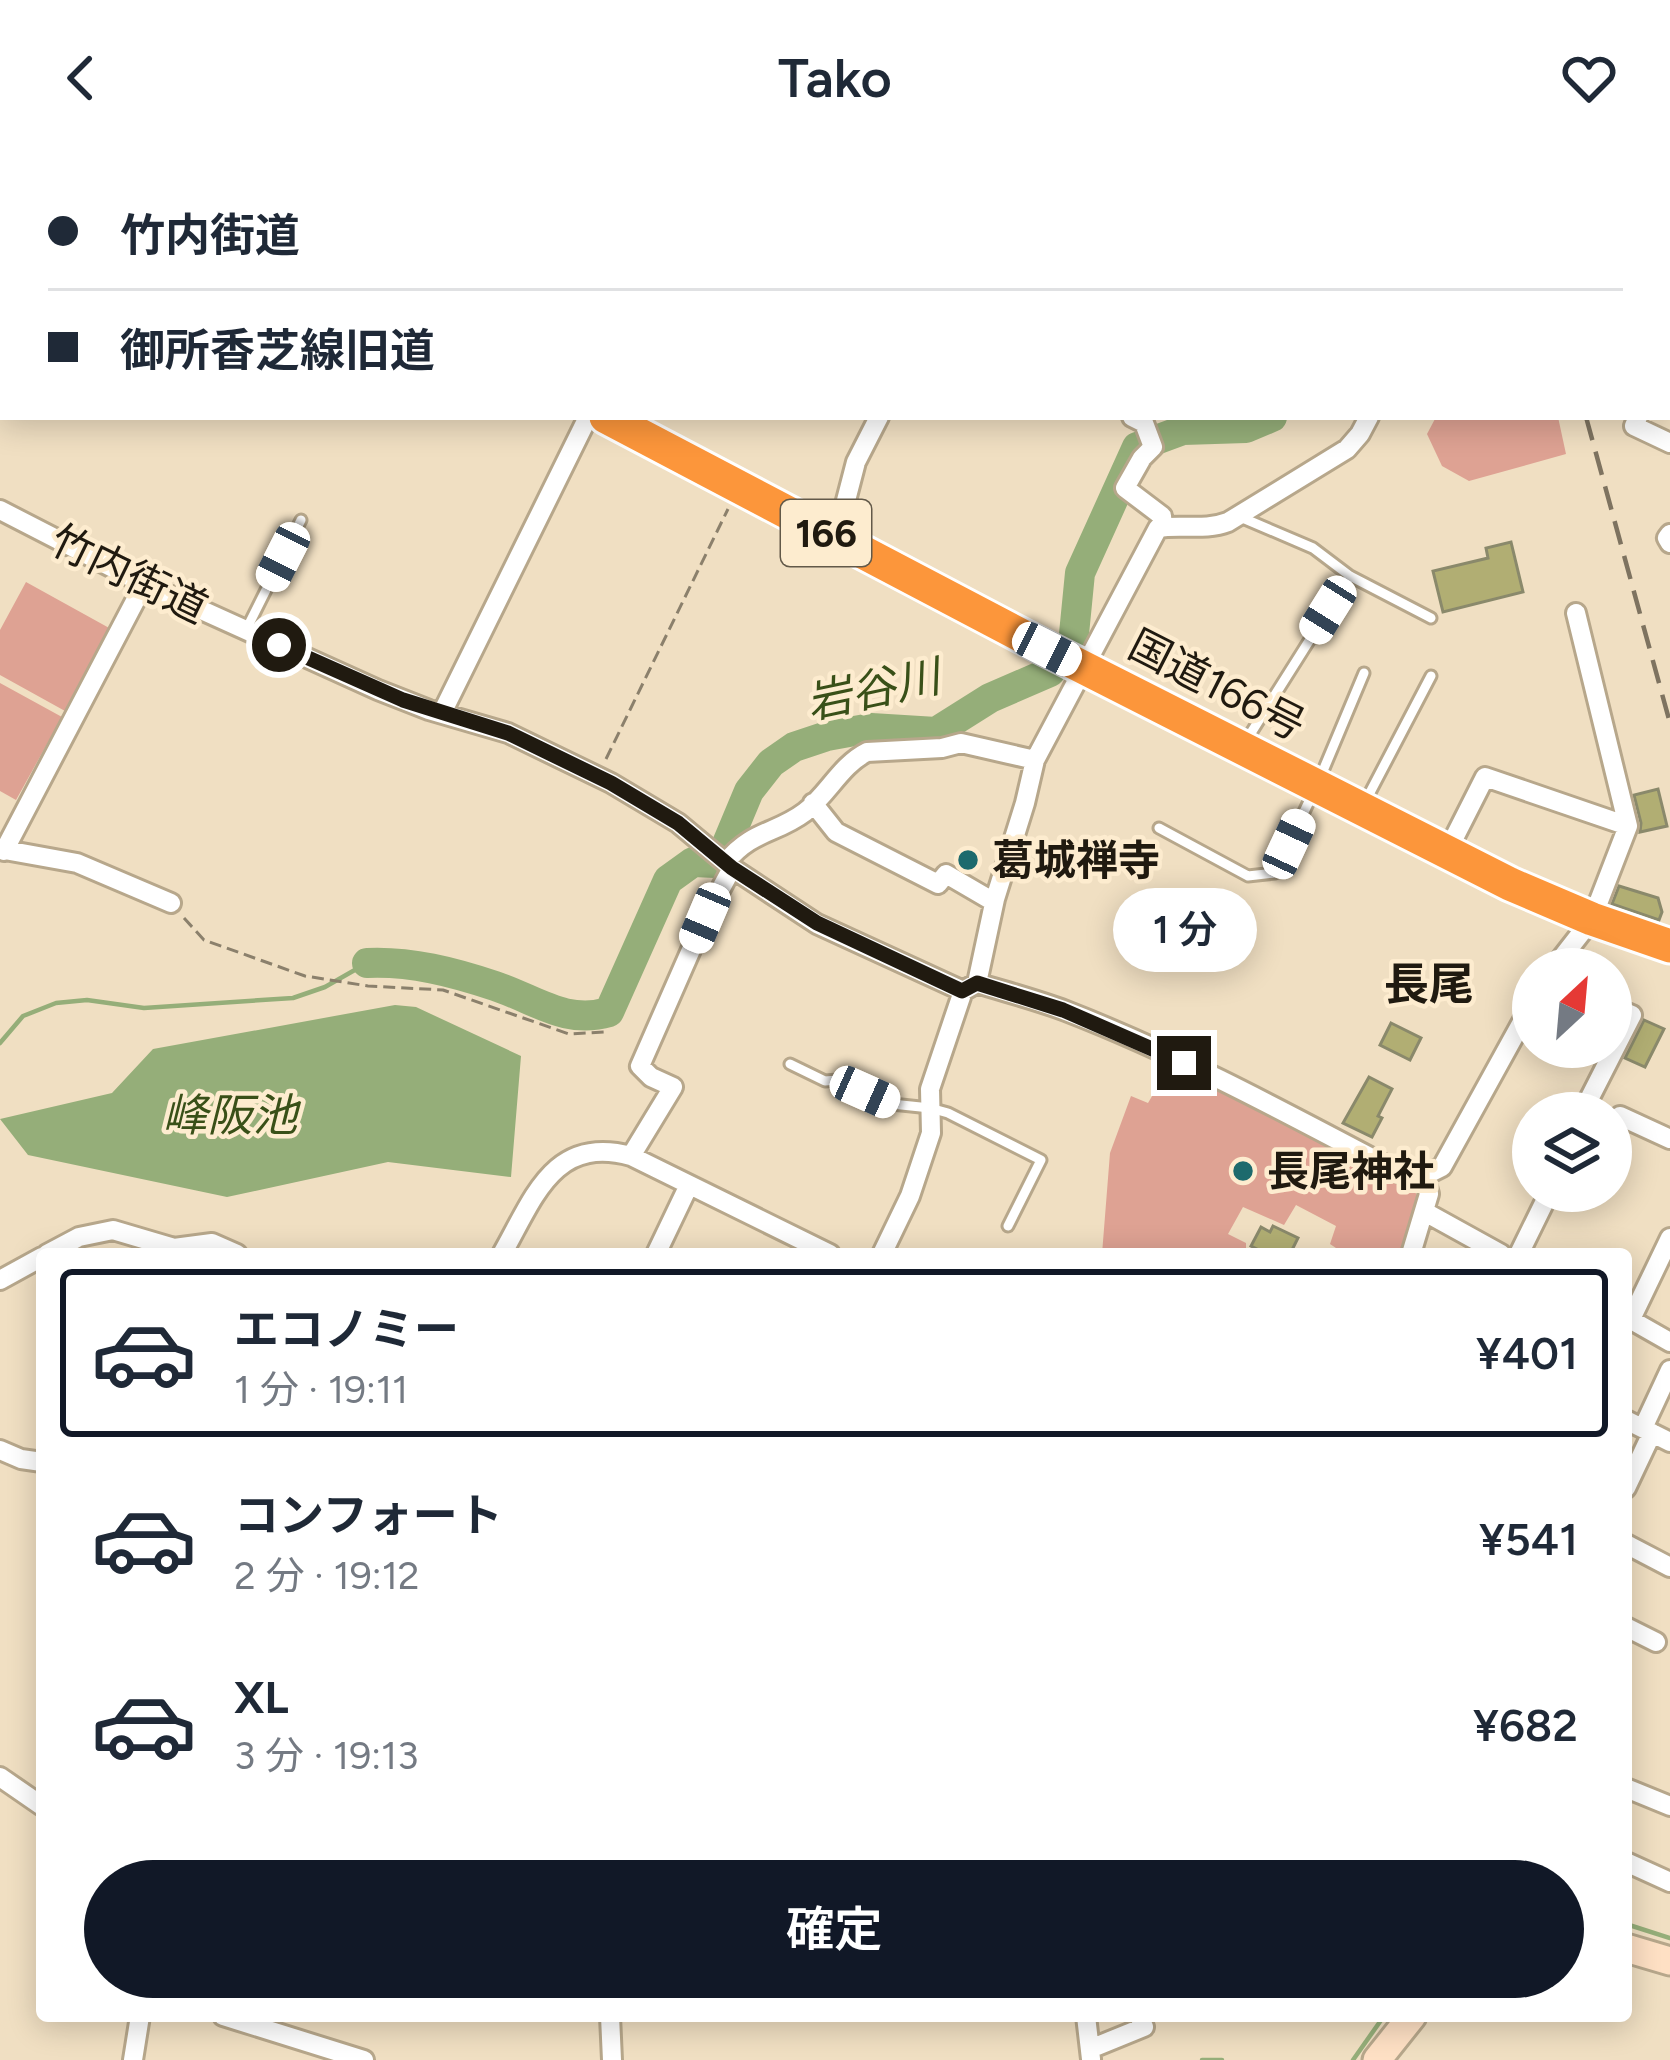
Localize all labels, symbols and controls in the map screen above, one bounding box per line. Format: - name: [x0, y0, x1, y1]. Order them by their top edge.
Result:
- icon: back: [48, 45, 114, 111]
- icon: heart: [1556, 45, 1622, 111]
- text: Tako: [778, 46, 892, 111]
- text: 竹内街道: [120, 208, 300, 262]
- text: 御所香芝線旧道: [120, 323, 435, 377]
- road number: 166: [781, 500, 871, 566]
- street label: 竹内街道: [42, 514, 216, 634]
- car: [251, 517, 315, 597]
- car: [1294, 570, 1362, 650]
- car: [1007, 617, 1087, 681]
- route start: [252, 618, 306, 672]
- street label: 国道166号: [1120, 619, 1314, 751]
- water label: 岩谷川: [801, 648, 949, 729]
- car: [1257, 804, 1321, 884]
- place label: 葛城禅寺: [992, 835, 1160, 886]
- marker: 葛城禅寺: [955, 847, 981, 873]
- car: [674, 878, 736, 958]
- callout: 1 分: [1112, 889, 1256, 973]
- text: 1 分: [1153, 906, 1217, 953]
- north arrow: [1512, 948, 1632, 1068]
- map controls: [1512, 948, 1632, 1212]
- district label: 長尾: [1384, 957, 1474, 1011]
- route end: [1157, 1036, 1211, 1090]
- car: [825, 1061, 905, 1123]
- water label: 峰阪池: [162, 1088, 301, 1142]
- button: layers: [1512, 1092, 1632, 1212]
- place label: 長尾神社: [1267, 1146, 1435, 1197]
- marker: 長尾神社: [1230, 1158, 1256, 1184]
- icon: car: [90, 1299, 198, 1407]
- text: エコノミー: [234, 1302, 459, 1356]
- text: ¥401: [1476, 1326, 1578, 1380]
- text: 1 分 · 19:11: [234, 1366, 408, 1413]
- icon: car: [90, 1485, 198, 1593]
- text: コンフォート: [234, 1488, 503, 1542]
- text: ¥541: [1479, 1512, 1578, 1566]
- text: 2 分 · 19:12: [234, 1552, 420, 1599]
- text: XL: [234, 1670, 289, 1724]
- icon: car: [90, 1671, 198, 1779]
- text: ¥682: [1473, 1698, 1578, 1752]
- text: 3 分 · 19:13: [234, 1732, 418, 1779]
- button: 確定: [84, 1860, 1584, 1998]

